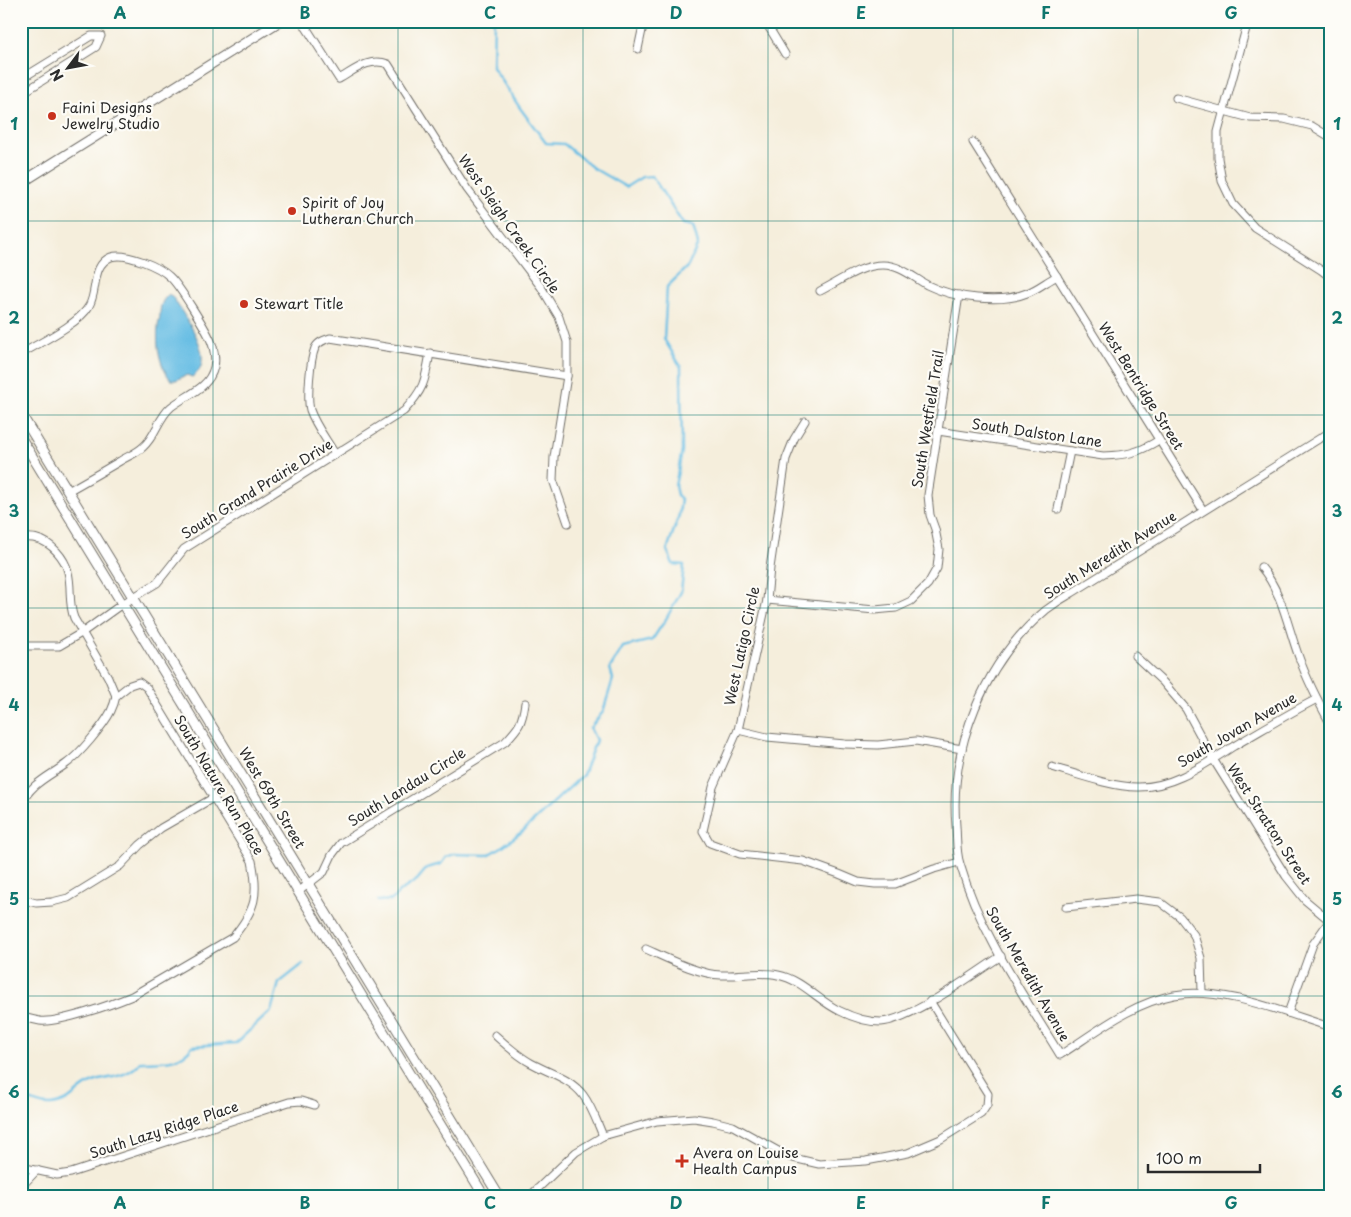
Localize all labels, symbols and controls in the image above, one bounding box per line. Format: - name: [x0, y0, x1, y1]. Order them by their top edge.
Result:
- text: A: [114, 0, 127, 24]
- text: B: [300, 0, 311, 24]
- text: C: [484, 0, 496, 24]
- text: D: [670, 0, 682, 24]
- text: E: [856, 0, 866, 24]
- text: F: [1041, 0, 1051, 24]
- text: G: [1224, 0, 1238, 24]
- north arrow: [42, 42, 92, 92]
- text: N: [45, 65, 68, 85]
- place label: Faini Designs Jewelry Studio: [62, 97, 160, 134]
- marker: Faini Designs Jewelry Studio: [46, 110, 58, 122]
- text: 1: [10, 111, 18, 135]
- text: 1: [1333, 111, 1341, 135]
- street label: West Sleigh Creek Circle: [453, 150, 566, 298]
- place label: Spirit of Joy Lutheran Church: [302, 192, 414, 229]
- marker: Spirit of Joy Lutheran Church: [286, 205, 298, 217]
- place label: Stewart Title: [254, 293, 344, 314]
- marker: Stewart Title: [238, 298, 250, 310]
- text: 2: [8, 305, 20, 329]
- text: 2: [1331, 305, 1343, 329]
- street label: West Bentridge Street: [1094, 318, 1189, 454]
- street label: South Westfield Trail: [906, 349, 949, 489]
- street label: South Dalston Lane: [971, 413, 1104, 452]
- street label: South Grand Prairie Drive: [177, 433, 336, 544]
- text: 3: [9, 498, 19, 522]
- text: 3: [1332, 498, 1342, 522]
- street label: South Meredith Avenue: [1039, 505, 1180, 604]
- street label: West Latigo Circle: [719, 584, 764, 708]
- street label: South Jovan Avenue: [1173, 687, 1300, 772]
- text: 4: [9, 692, 20, 716]
- text: 4: [1332, 692, 1343, 716]
- street label: South Nature Run Place: [169, 711, 270, 859]
- street label: South Landau Circle: [344, 742, 470, 831]
- street label: West 69th Street: [234, 743, 311, 853]
- street label: West Stratton Street: [1222, 759, 1317, 889]
- text: 5: [9, 886, 19, 910]
- text: 5: [1332, 886, 1342, 910]
- street label: South Meredith Avenue: [981, 902, 1076, 1045]
- text: 6: [8, 1079, 20, 1103]
- text: 6: [1331, 1079, 1343, 1103]
- street label: South Lazy Ridge Place: [87, 1096, 241, 1164]
- place label: Avera on Louise Health Campus: [693, 1142, 799, 1179]
- scale bar: [1148, 1142, 1261, 1174]
- text: 100 m: [1156, 1146, 1202, 1169]
- marker: Avera on Louise Health Campus: [675, 1154, 689, 1168]
- text: A: [114, 1190, 127, 1214]
- text: B: [300, 1190, 311, 1214]
- text: C: [484, 1190, 496, 1214]
- text: D: [670, 1190, 682, 1214]
- text: E: [856, 1190, 866, 1214]
- text: F: [1041, 1190, 1051, 1214]
- text: G: [1224, 1190, 1238, 1214]

